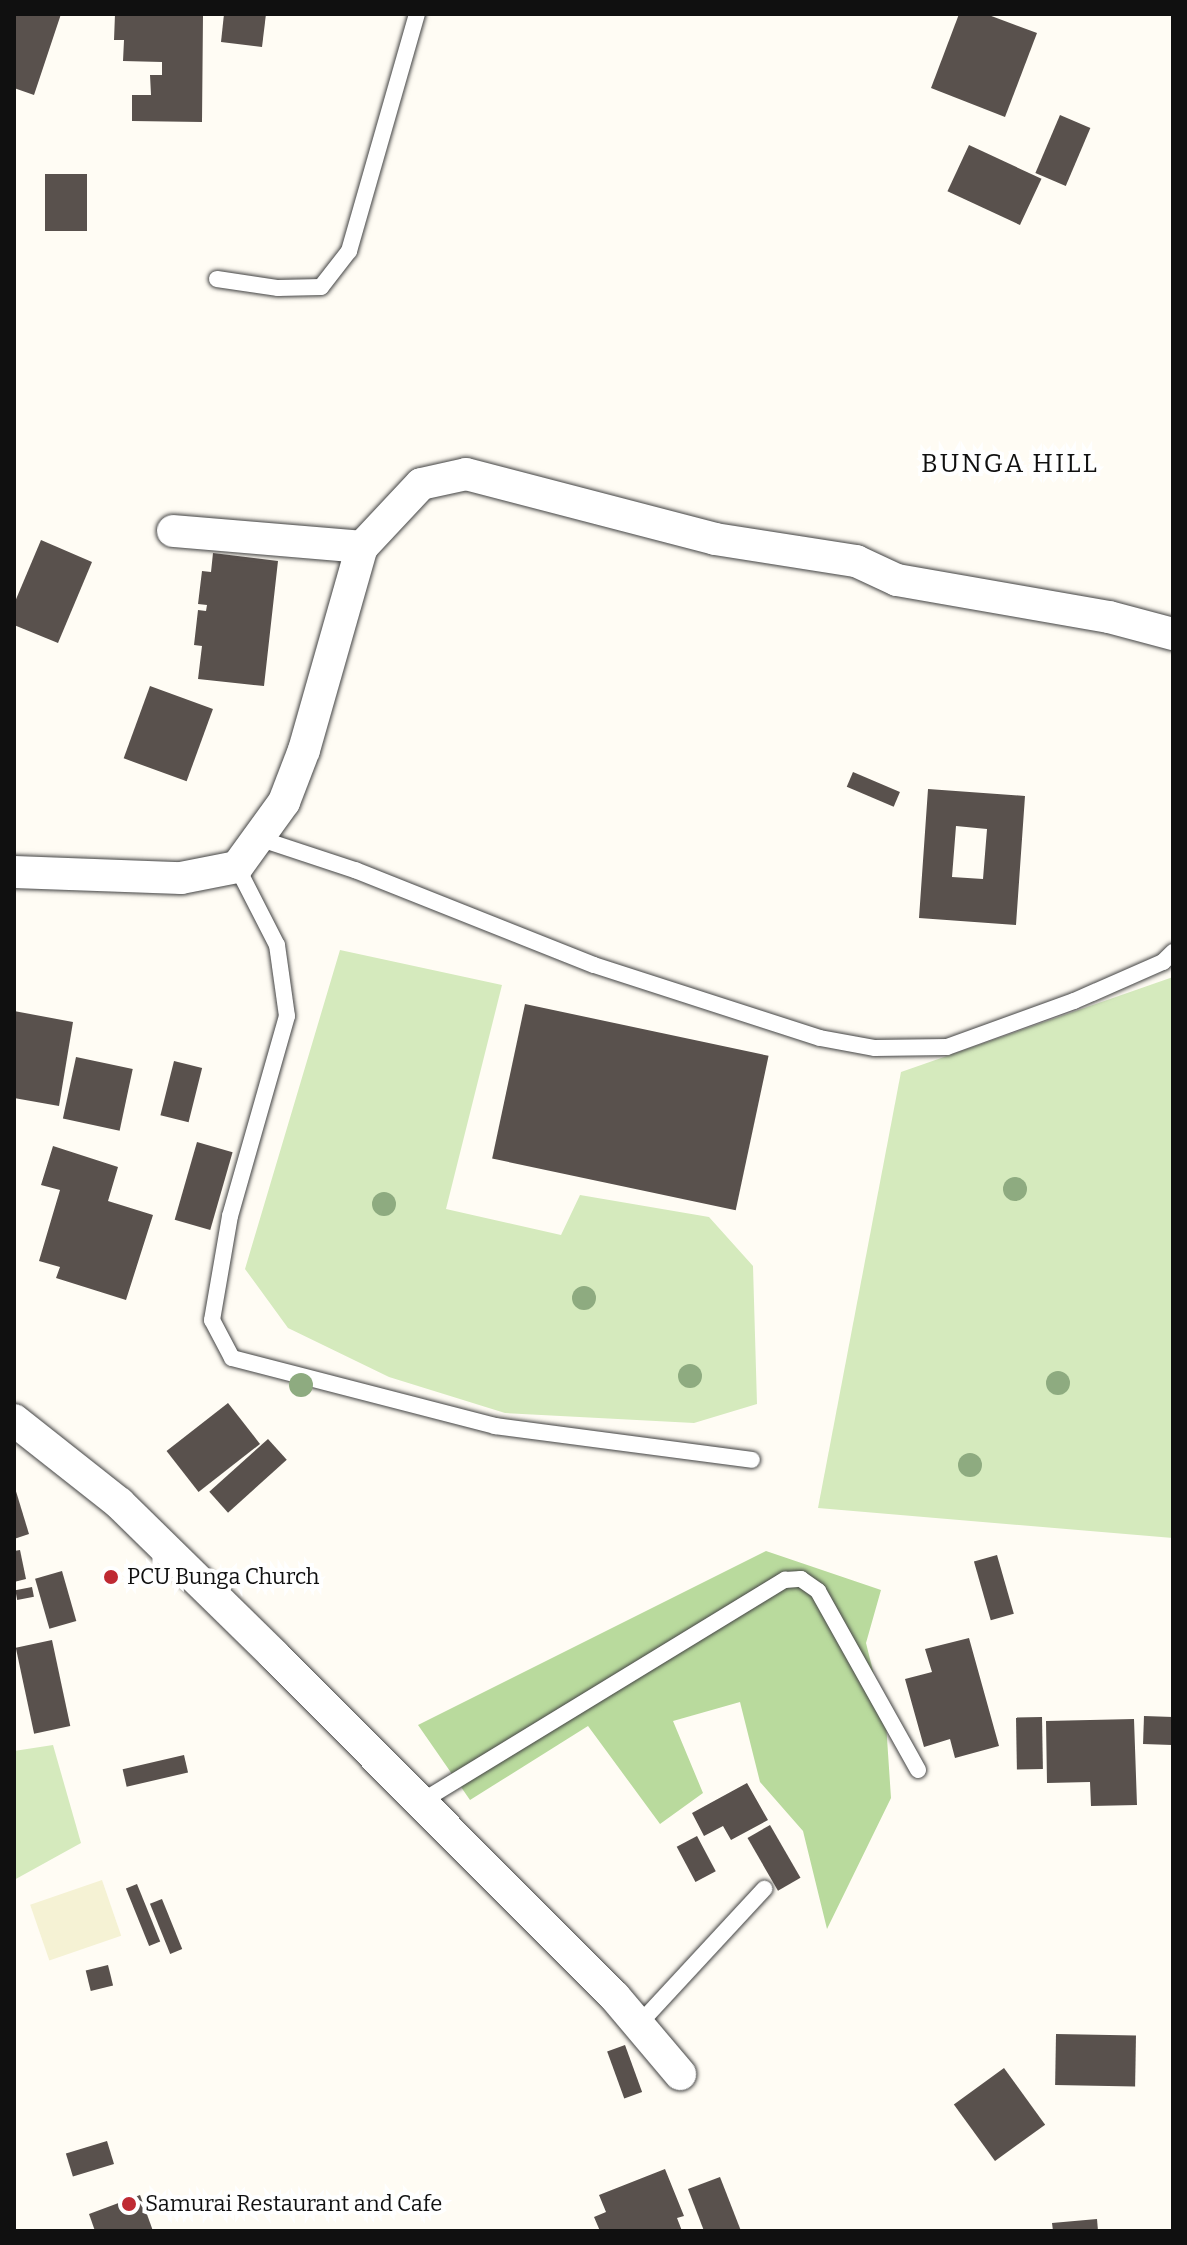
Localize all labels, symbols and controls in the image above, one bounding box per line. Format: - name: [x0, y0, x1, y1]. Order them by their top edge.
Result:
- district label: BUNGA HILL: [921, 448, 1099, 480]
- place label: PCU Bunga Church: [127, 1564, 319, 1590]
- marker: PCU Bunga Church: [102, 1568, 120, 1586]
- place label: Samurai Restaurant and Cafe: [145, 2191, 442, 2217]
- marker: Samurai Restaurant and Cafe: [120, 2195, 138, 2213]

